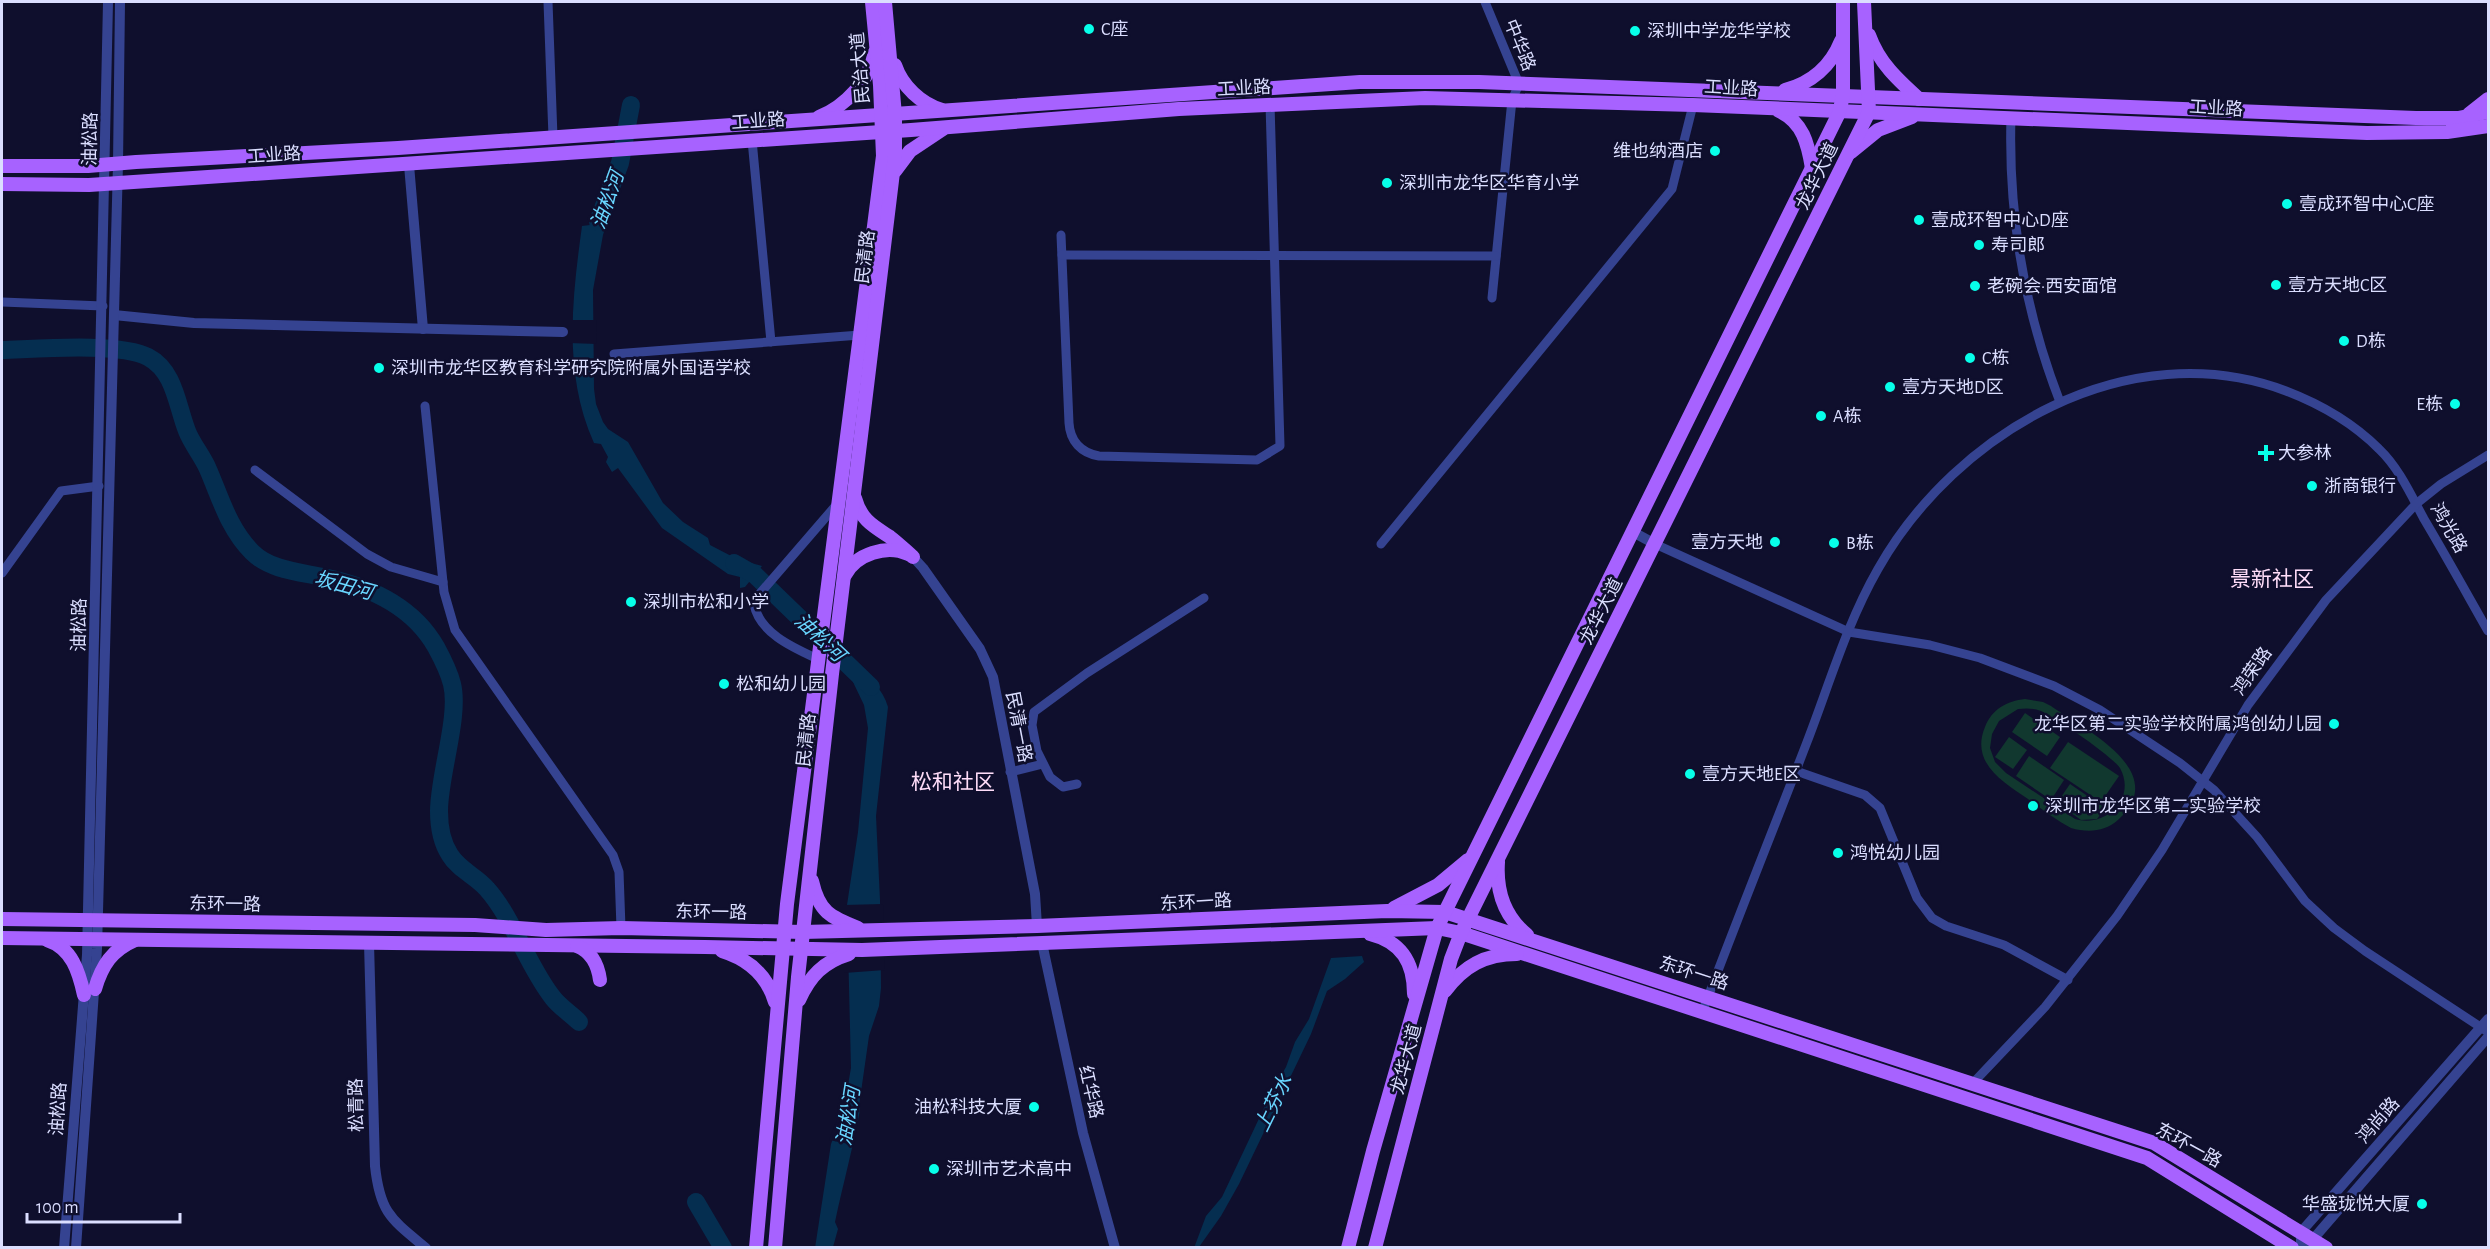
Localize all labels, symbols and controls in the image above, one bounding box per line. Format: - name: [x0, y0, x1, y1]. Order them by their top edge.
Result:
- street label: 中华路: [1501, 16, 1539, 74]
- place label: C座: [1101, 19, 1128, 39]
- place label: 深圳中学龙华学校: [1647, 21, 1791, 41]
- marker: C座: [1082, 22, 1096, 36]
- marker: 深圳中学龙华学校: [1628, 24, 1642, 38]
- street label: 民治大道: [847, 31, 873, 105]
- street label: 工业路: [1217, 77, 1271, 99]
- street label: 工业路: [1704, 77, 1758, 99]
- street label: 工业路: [2189, 97, 2243, 119]
- street label: 工业路: [730, 109, 786, 133]
- street label: 油松路: [80, 112, 100, 166]
- street label: 龙华大道: [1792, 139, 1842, 213]
- place label: 维也纳酒店: [1613, 141, 1703, 161]
- street label: 工业路: [246, 143, 302, 167]
- marker: 维也纳酒店: [1708, 144, 1722, 158]
- water label: 油松河: [587, 165, 629, 232]
- place label: 深圳市龙华区华育小学: [1399, 173, 1579, 193]
- marker: 深圳市龙华区华育小学: [1380, 176, 1394, 190]
- place label: 壹成环智中心C座: [2299, 194, 2434, 214]
- marker: 壹成环智中心C座: [2280, 197, 2294, 211]
- place label: 壹成环智中心D座: [1931, 210, 2069, 230]
- marker: 壹成环智中心D座: [1912, 213, 1926, 227]
- street label: 民清路: [852, 229, 878, 285]
- place label: 寿司郎: [1991, 235, 2045, 255]
- marker: 寿司郎: [1972, 238, 1986, 252]
- place label: 壹方天地C区: [2288, 275, 2387, 295]
- place label: 老碗会·西安面馆: [1987, 276, 2117, 296]
- marker: 壹方天地C区: [2269, 278, 2283, 292]
- marker: 老碗会·西安面馆: [1968, 279, 1982, 293]
- place label: D栋: [2356, 331, 2386, 351]
- marker: D栋: [2337, 334, 2351, 348]
- place label: C栋: [1982, 348, 2009, 368]
- marker: C栋: [1963, 351, 1977, 365]
- place label: 深圳市龙华区教育科学研究院附属外国语学校: [391, 358, 751, 378]
- marker: 深圳市龙华区教育科学研究院附属外国语学校: [372, 361, 386, 375]
- place label: 壹方天地D区: [1902, 377, 2004, 397]
- marker: 壹方天地D区: [1883, 380, 1897, 394]
- place label: E栋: [2416, 394, 2443, 414]
- marker: E栋: [2448, 397, 2462, 411]
- place label: A栋: [1833, 406, 1861, 426]
- marker: A栋: [1814, 409, 1828, 423]
- place label: 大参林: [2278, 443, 2332, 463]
- marker: 大参林: [2259, 446, 2273, 460]
- place label: 浙商银行: [2324, 476, 2396, 496]
- marker: 浙商银行: [2305, 479, 2319, 493]
- street label: 鸿光路: [2427, 500, 2471, 556]
- place label: 壹方天地: [1691, 532, 1763, 552]
- place label: B栋: [1846, 533, 1874, 553]
- marker: 壹方天地: [1768, 535, 1782, 549]
- marker: B栋: [1827, 536, 1841, 550]
- water label: 坂田河: [312, 568, 379, 604]
- district label: 景新社区: [2230, 568, 2314, 590]
- street label: 龙华大道: [1576, 574, 1626, 648]
- place label: 深圳市松和小学: [643, 592, 769, 612]
- marker: 深圳市松和小学: [624, 595, 638, 609]
- street label: 油松路: [69, 598, 89, 652]
- water label: 油松河: [791, 609, 852, 668]
- street label: 鸿荣路: [2228, 643, 2276, 699]
- place label: 松和幼儿园: [736, 674, 826, 694]
- marker: 松和幼儿园: [717, 677, 731, 691]
- street label: 民清一路: [1002, 690, 1036, 764]
- street label: 民清路: [793, 712, 819, 768]
- place label: 龙华区第二实验学校附属鸿创幼儿园: [2034, 714, 2322, 734]
- marker: 龙华区第二实验学校附属鸿创幼儿园: [2327, 717, 2341, 731]
- place label: 壹方天地E区: [1702, 764, 1801, 784]
- marker: 壹方天地E区: [1683, 767, 1697, 781]
- district label: 松和社区: [911, 771, 995, 793]
- place label: 深圳市龙华区第二实验学校: [2045, 796, 2261, 816]
- marker: 深圳市龙华区第二实验学校: [2026, 799, 2040, 813]
- place label: 鸿悦幼儿园: [1850, 843, 1940, 863]
- marker: 鸿悦幼儿园: [1831, 846, 1845, 860]
- street label: 东环一路: [1160, 890, 1232, 914]
- street label: 东环一路: [189, 893, 261, 915]
- street label: 东环一路: [675, 901, 747, 923]
- street label: 东环一路: [1657, 952, 1731, 994]
- street label: 龙华大道: [1387, 1022, 1425, 1096]
- street label: 红华路: [1075, 1063, 1107, 1121]
- water label: 上芬水: [1251, 1071, 1296, 1135]
- street label: 松青路: [346, 1078, 366, 1132]
- street label: 油松路: [46, 1081, 70, 1137]
- water label: 油松河: [833, 1081, 864, 1147]
- street label: 鸿尚路: [2353, 1093, 2403, 1147]
- place label: 油松科技大厦: [914, 1097, 1022, 1117]
- marker: 油松科技大厦: [1027, 1100, 1041, 1114]
- street label: 东环一路: [2153, 1119, 2225, 1171]
- place label: 深圳市艺术高中: [946, 1159, 1072, 1179]
- marker: 深圳市艺术高中: [927, 1162, 941, 1176]
- scale bar: [27, 1186, 180, 1224]
- place label: 华盛珑悦大厦: [2302, 1194, 2410, 1214]
- marker: 华盛珑悦大厦: [2415, 1197, 2429, 1211]
- text: 100 m: [36, 1199, 79, 1217]

